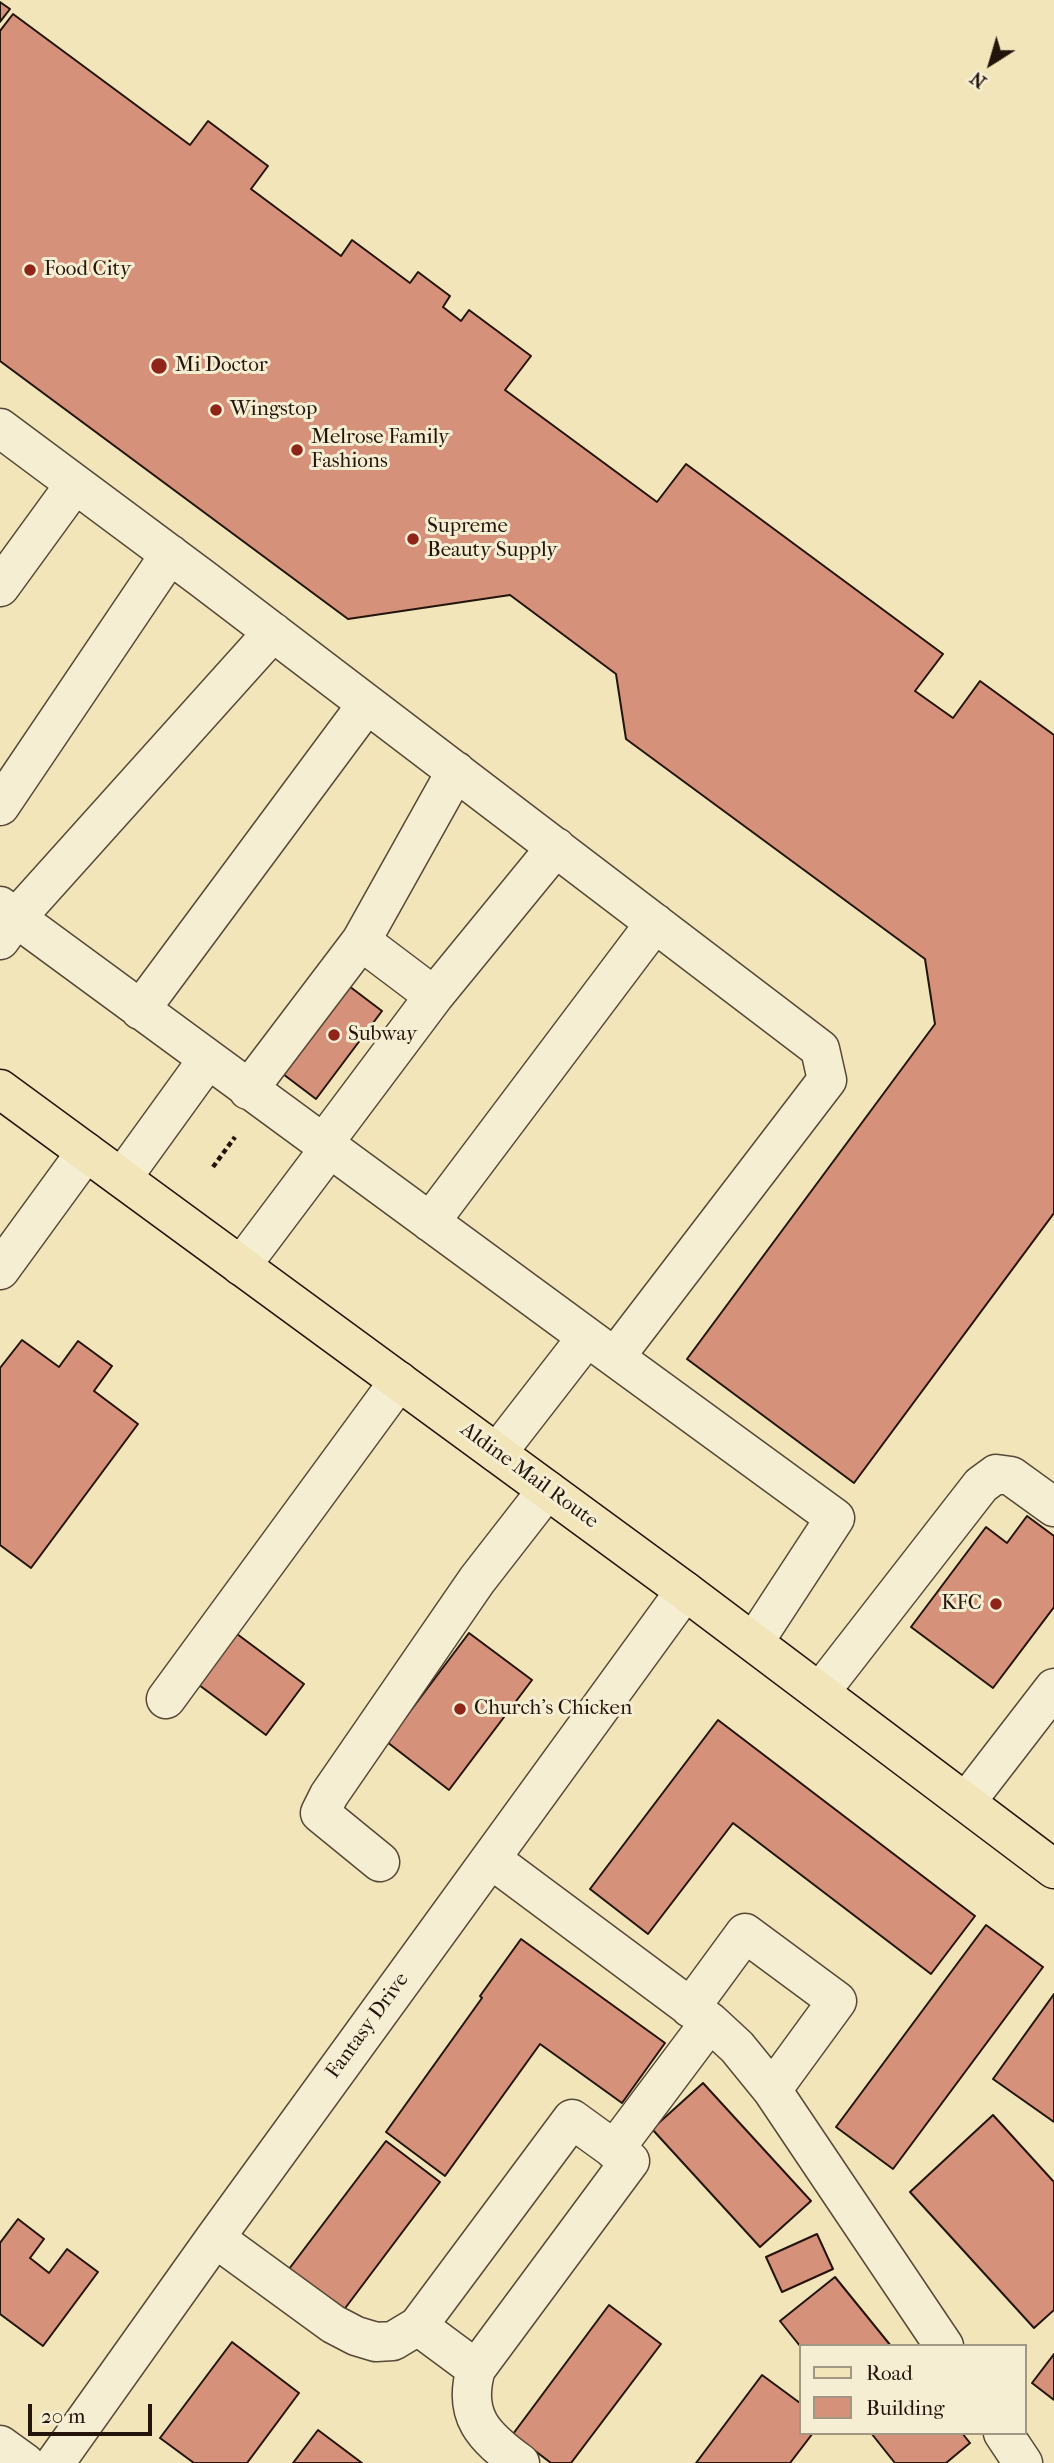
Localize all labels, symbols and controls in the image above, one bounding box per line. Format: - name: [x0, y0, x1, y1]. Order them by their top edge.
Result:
- north arrow: [956, 28, 1026, 98]
- text: N: [966, 67, 991, 93]
- place label: Food City: [44, 257, 131, 283]
- marker: Food City: [22, 262, 38, 278]
- place label: Mi Doctor: [175, 353, 268, 379]
- marker: Mi Doctor: [149, 356, 169, 376]
- place label: Wingstop: [230, 397, 317, 423]
- marker: Wingstop: [208, 402, 224, 418]
- place label: Melrose Family Fashions: [311, 425, 449, 475]
- marker: Melrose Family Fashions: [289, 442, 305, 458]
- place label: Supreme Beauty Supply: [427, 514, 557, 564]
- marker: Supreme Beauty Supply: [405, 531, 421, 547]
- place label: Subway: [348, 1022, 417, 1048]
- marker: Subway: [326, 1027, 342, 1043]
- street label: Aldine Mail Route: [455, 1417, 603, 1535]
- place label: KFC: [941, 1591, 982, 1617]
- marker: KFC: [988, 1596, 1004, 1612]
- place label: Church's Chicken: [474, 1696, 632, 1722]
- marker: Church's Chicken: [452, 1701, 468, 1717]
- street label: Fantasy Drive: [321, 1968, 415, 2084]
- legend: [799, 2344, 1026, 2435]
- text: Road: [866, 2361, 913, 2385]
- scale bar: [32, 2390, 156, 2434]
- text: Building: [866, 2396, 944, 2420]
- text: 20 m: [41, 2404, 85, 2428]

